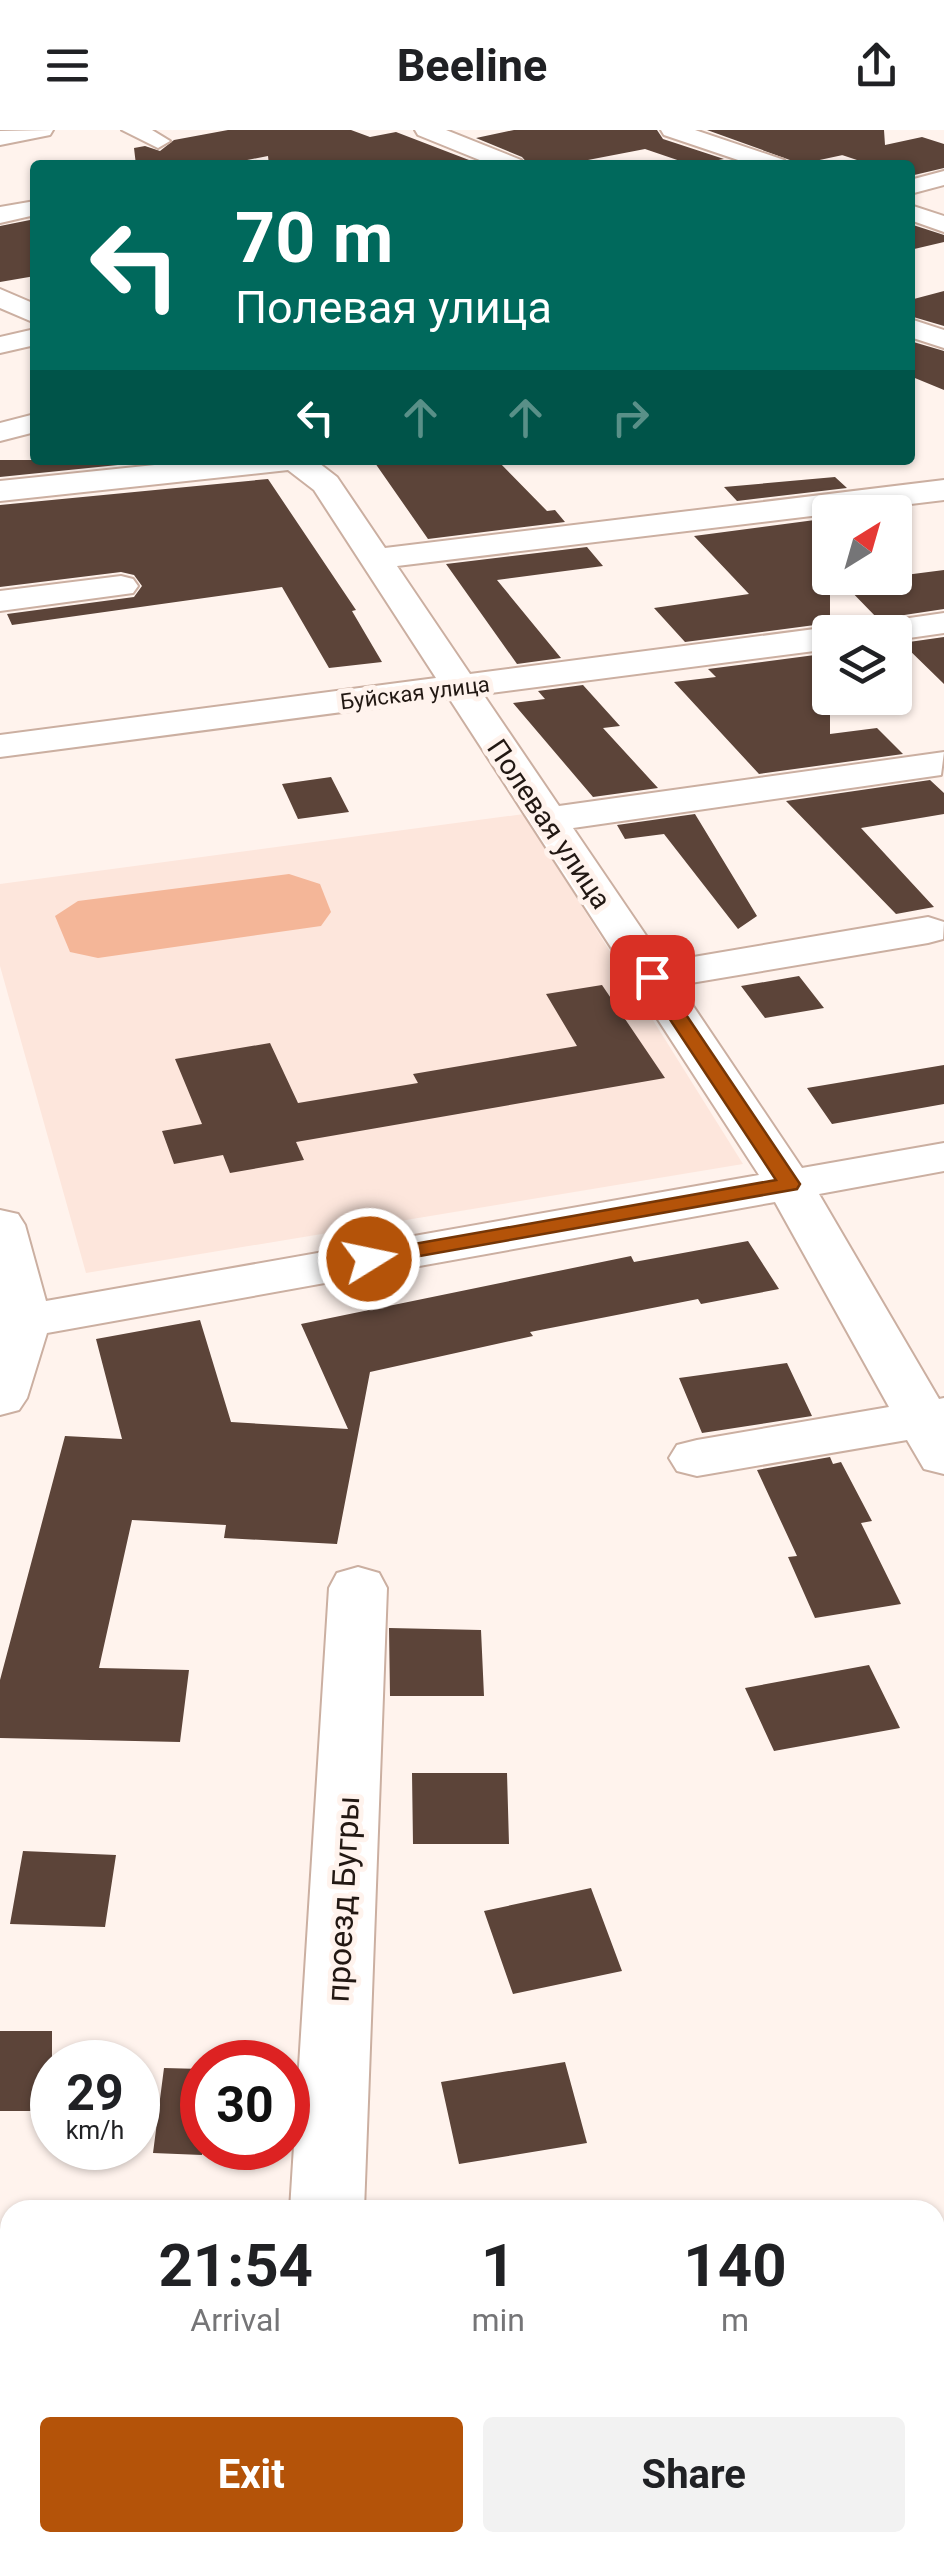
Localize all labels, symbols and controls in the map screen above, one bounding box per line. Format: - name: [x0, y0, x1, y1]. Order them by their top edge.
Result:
- icon: menu: [40, 38, 95, 93]
- icon: share: [849, 38, 904, 93]
- text: Beeline: [397, 39, 547, 92]
- text: 70 m: [235, 197, 393, 279]
- icon: left: [70, 200, 200, 330]
- text: Полевая улица: [235, 281, 552, 334]
- icon: left: [288, 390, 343, 445]
- icon: ahead: [393, 390, 448, 445]
- icon: ahead: [498, 390, 553, 445]
- icon: right: [603, 390, 658, 445]
- north arrow: [812, 495, 912, 595]
- map controls: [812, 495, 912, 715]
- button: layers: [812, 615, 912, 715]
- street label: Буйская улица: [339, 671, 491, 715]
- street label: Полевая улица: [480, 733, 618, 915]
- pin: [610, 935, 695, 1020]
- icon: arrive: [625, 950, 680, 1005]
- position arrow: [317, 1207, 421, 1311]
- street label: проезд Бугры: [319, 1795, 367, 2003]
- speed limit sign: 30: [180, 2040, 310, 2170]
- text: 29: [66, 2064, 124, 2122]
- text: km/h: [66, 2116, 124, 2145]
- text: 21:54: [158, 2230, 313, 2301]
- text: 1: [481, 2230, 515, 2301]
- text: 140: [683, 2230, 787, 2301]
- text: Arrival: [190, 2301, 281, 2339]
- text: min: [471, 2301, 525, 2339]
- text: m: [721, 2301, 749, 2339]
- button: Exit: [40, 2417, 463, 2532]
- button: Share: [483, 2417, 905, 2532]

